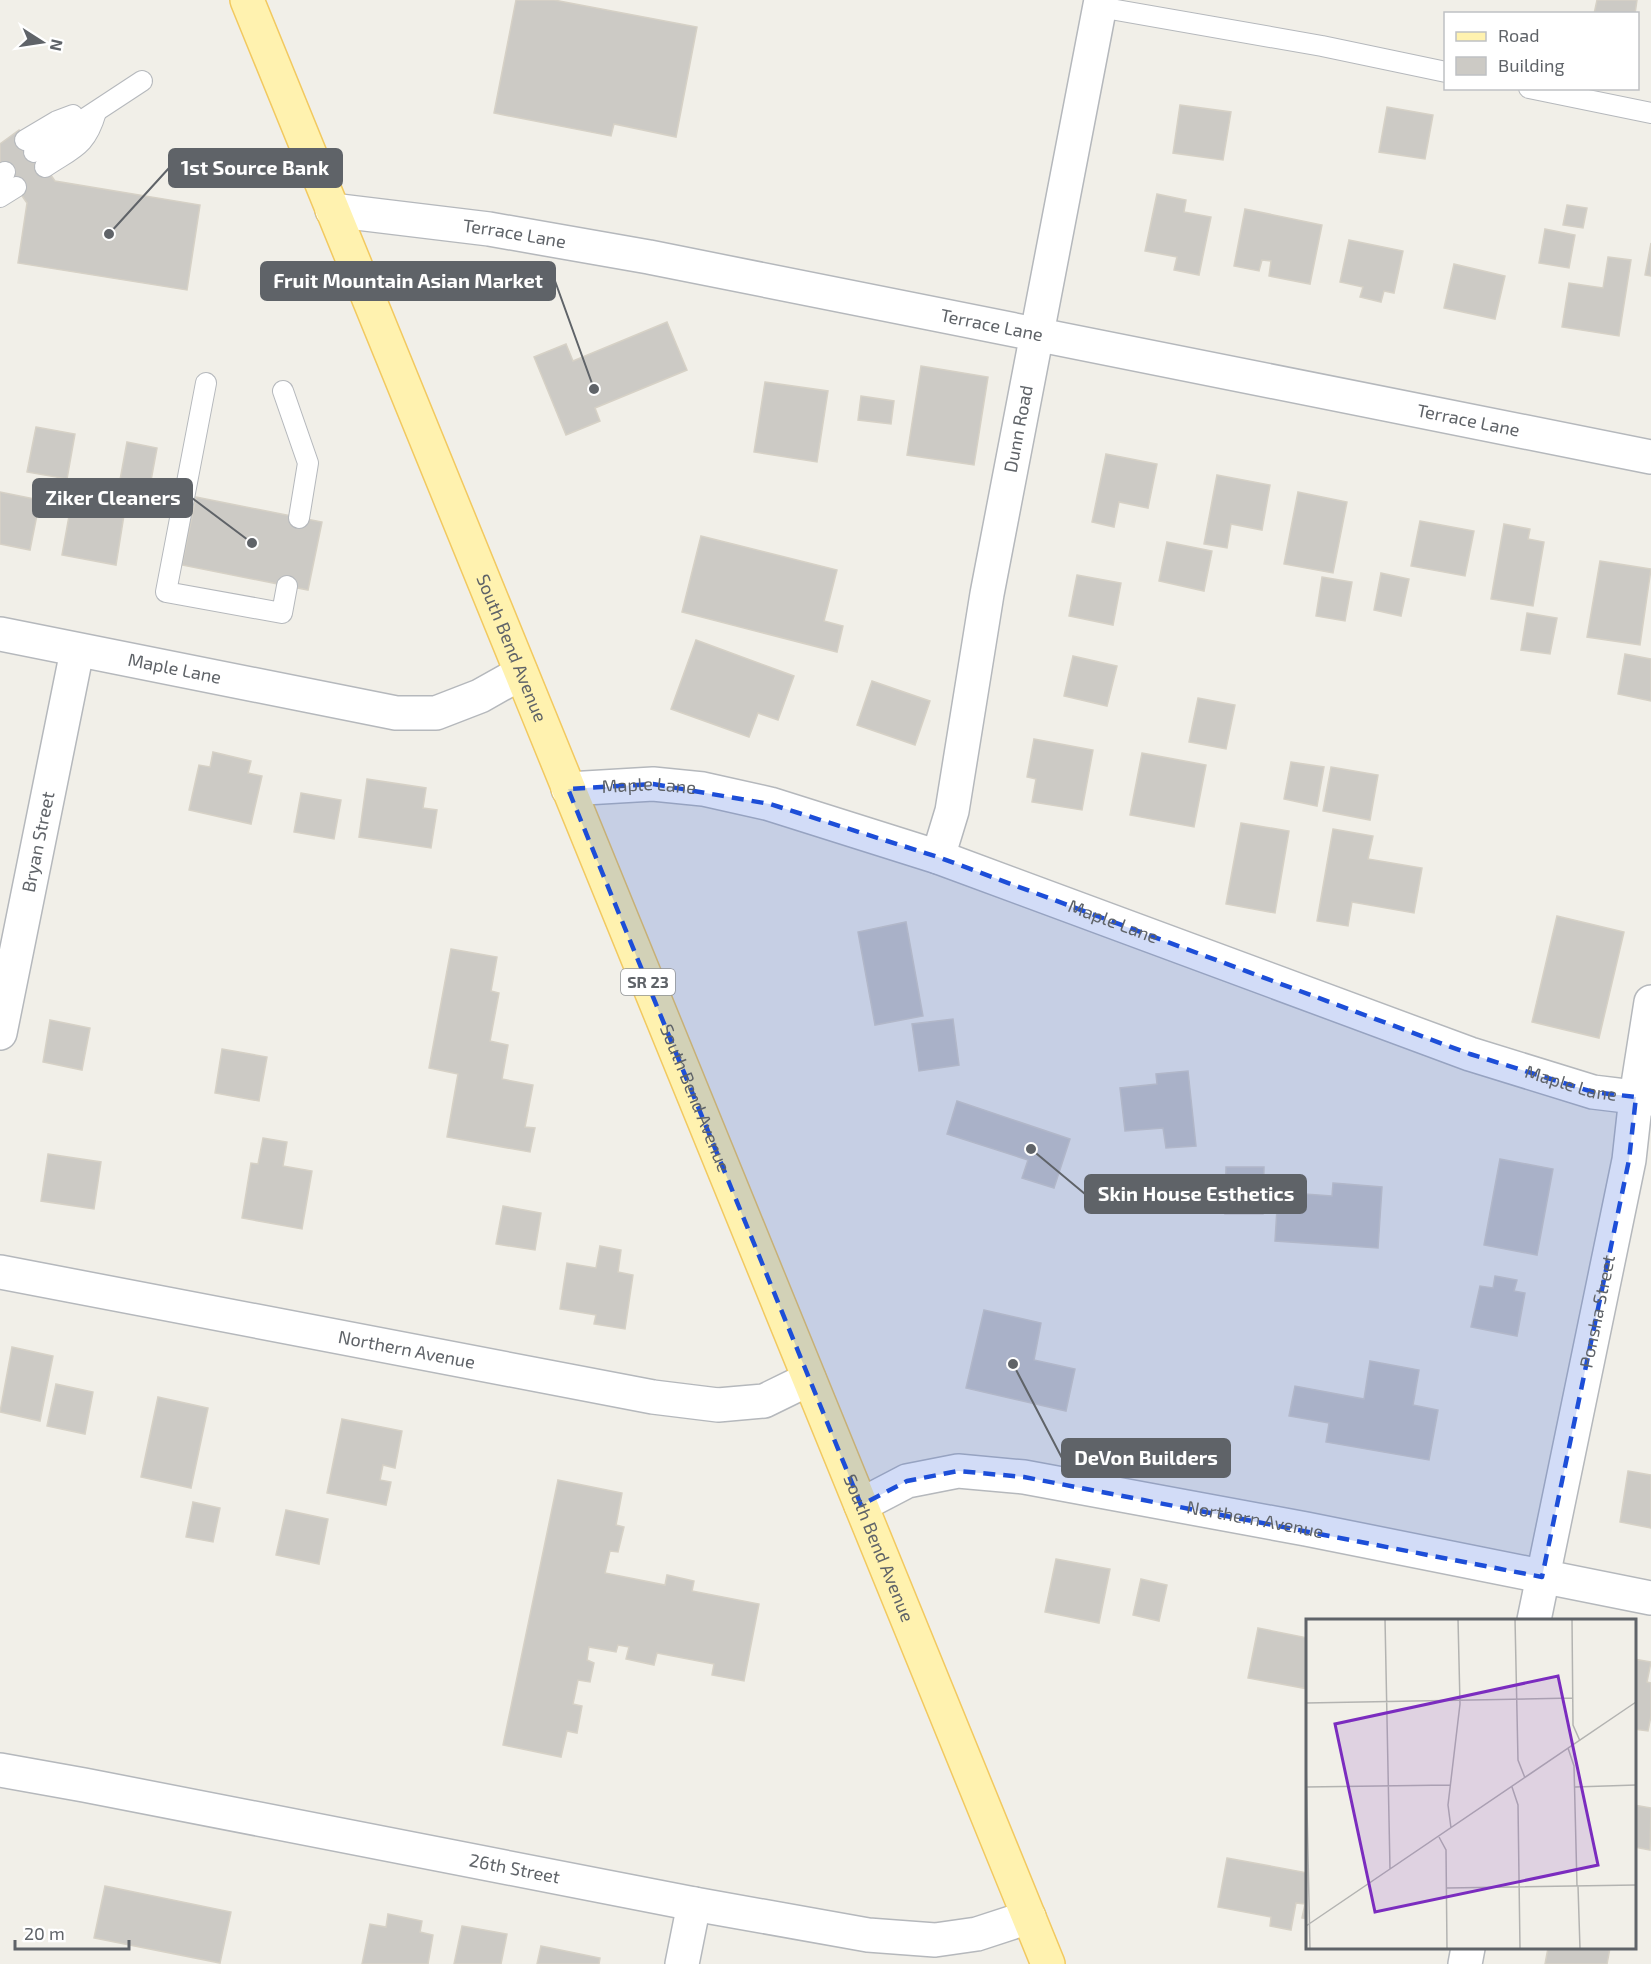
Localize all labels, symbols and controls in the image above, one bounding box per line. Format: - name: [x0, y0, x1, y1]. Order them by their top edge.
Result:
- north arrow: [12, 12, 72, 72]
- legend: [1444, 12, 1639, 90]
- text: Road: [1498, 24, 1539, 46]
- text: N: [47, 38, 68, 53]
- text: Building: [1498, 54, 1565, 76]
- callout: 1st Source Bank: [169, 149, 342, 187]
- text: 1st Source Bank: [181, 155, 330, 179]
- street label: Terrace Lane: [462, 214, 568, 252]
- callout: Fruit Mountain Asian Market: [261, 262, 555, 300]
- text: Fruit Mountain Asian Market: [273, 268, 543, 292]
- street label: Terrace Lane: [939, 303, 1045, 345]
- street label: Dunn Road: [999, 383, 1037, 474]
- street label: Terrace Lane: [1415, 399, 1522, 441]
- callout: Ziker Cleaners: [33, 479, 192, 517]
- text: Ziker Cleaners: [45, 485, 181, 509]
- street label: South Bend Avenue: [472, 571, 552, 725]
- street label: Maple Lane: [126, 648, 223, 688]
- street label: Maple Lane: [601, 772, 697, 798]
- street label: Bryan Street: [17, 789, 58, 894]
- street label: Maple Lane: [1065, 894, 1162, 948]
- road number: SR 23: [621, 969, 675, 995]
- street label: South Bend Avenue: [656, 1021, 736, 1175]
- street label: Maple Lane: [1523, 1060, 1618, 1105]
- callout: Skin House Esthetics: [1085, 1175, 1306, 1213]
- text: Skin House Esthetics: [1098, 1181, 1294, 1205]
- street label: Ponsha Street: [1574, 1253, 1619, 1370]
- street label: Northern Avenue: [337, 1325, 477, 1373]
- callout: DeVon Builders: [1062, 1439, 1230, 1477]
- text: DeVon Builders: [1074, 1445, 1218, 1469]
- street label: South Bend Avenue: [839, 1471, 919, 1625]
- street label: Northern Avenue: [1185, 1495, 1326, 1542]
- inset map: [1306, 1619, 1636, 1949]
- street label: 26th Street: [468, 1848, 562, 1888]
- scale bar: [15, 1913, 129, 1951]
- text: 20 m: [24, 1922, 65, 1944]

